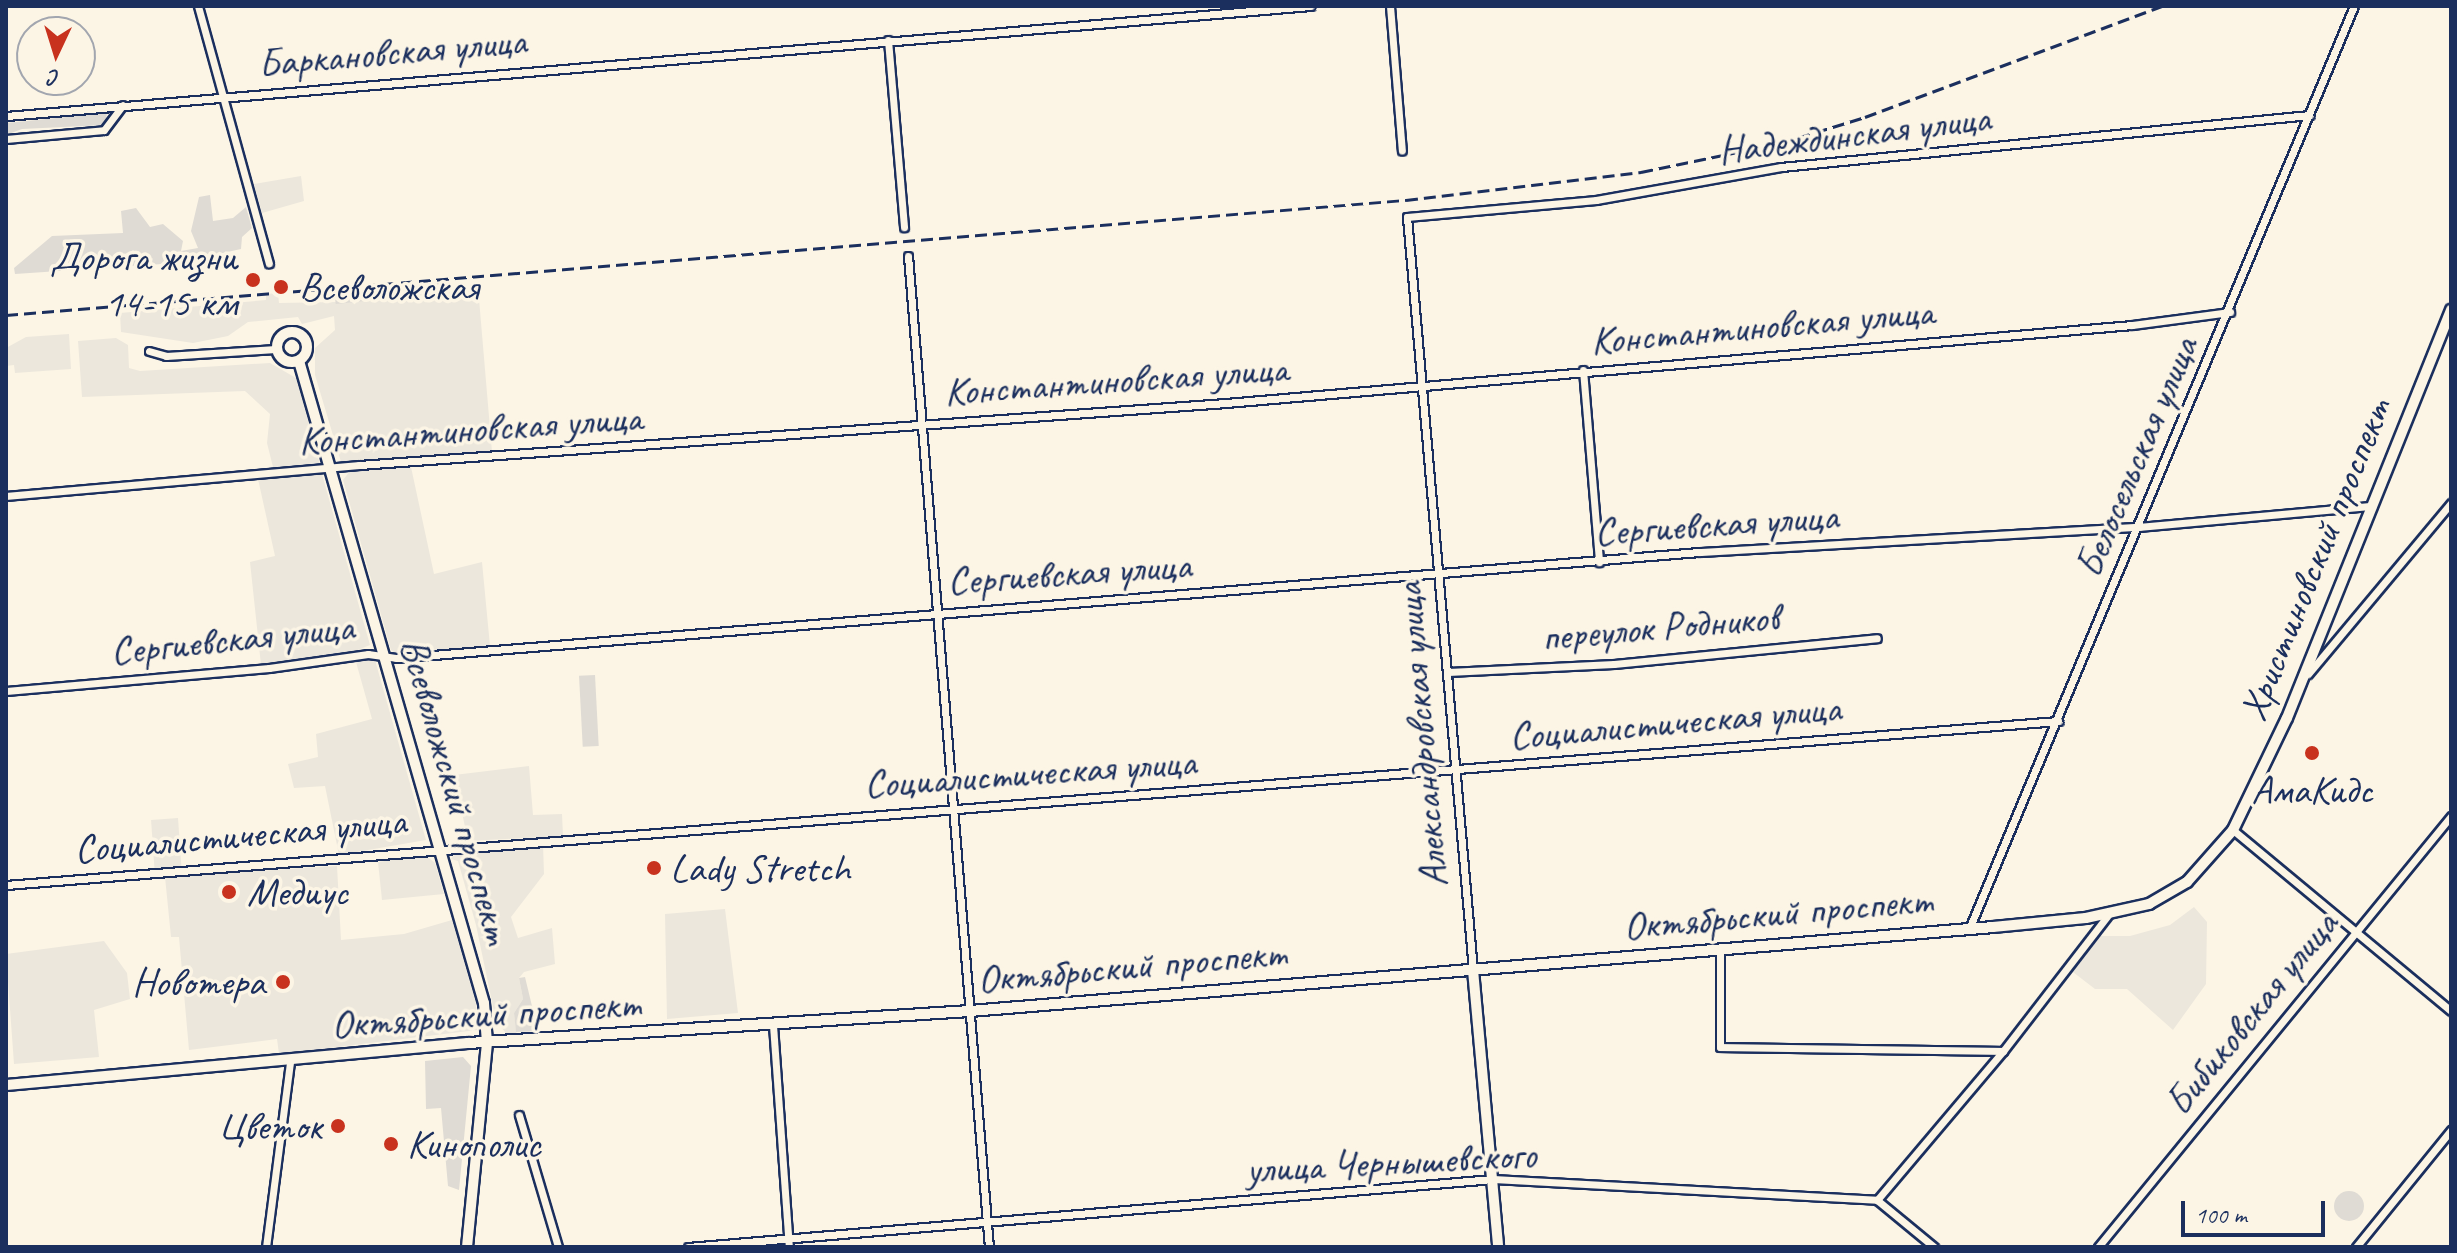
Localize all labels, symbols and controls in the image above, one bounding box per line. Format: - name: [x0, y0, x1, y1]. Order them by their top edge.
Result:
- north arrow: [16, 16, 96, 96]
- street label: Баркановская улица: [255, 16, 529, 88]
- text: С: [48, 64, 61, 92]
- street label: Надеждинская улица: [1714, 93, 1994, 175]
- place label: Дорога жизни 14-15 км: [45, 233, 237, 327]
- place label: Всеволожская: [299, 263, 479, 311]
- marker: Дорога жизни 14-15 км: [244, 271, 262, 289]
- marker: Всеволожская: [270, 276, 292, 298]
- street label: Константиновская улица: [1589, 287, 1935, 365]
- street label: Белосельская улица: [2063, 328, 2209, 586]
- street label: Константиновская улица: [943, 344, 1289, 416]
- street label: Христиновский проспект: [2228, 391, 2402, 727]
- street label: Константиновская улица: [297, 393, 643, 465]
- street label: Сергиевская улица: [1591, 491, 1841, 557]
- street label: Сергиевская улица: [944, 540, 1194, 606]
- street label: Александровская улица: [1384, 579, 1458, 891]
- street label: переулок Родников: [1538, 593, 1782, 661]
- street label: Сергиевская улица: [107, 602, 357, 676]
- street label: Всеволожский проспект: [389, 632, 523, 950]
- street label: Социалистическая улица: [1505, 683, 1845, 761]
- street label: Социалистическая улица: [860, 737, 1200, 809]
- marker: АмаКидс: [2303, 744, 2321, 762]
- place label: АмаКидс: [2251, 766, 2373, 814]
- street label: Социалистическая улица: [70, 796, 410, 874]
- place label: Lady Stretch: [670, 844, 850, 892]
- marker: Lady Stretch: [645, 859, 663, 877]
- place label: Медиус: [247, 868, 348, 916]
- street label: Октябрьский проспект: [1621, 876, 1935, 950]
- marker: Медиус: [218, 881, 240, 903]
- street label: Бибиковская улица: [2153, 900, 2349, 1126]
- street label: Октябрьский проспект: [975, 929, 1289, 1003]
- place label: Новотера: [132, 958, 265, 1006]
- marker: Новотера: [272, 971, 294, 993]
- street label: Октябрьский проспект: [330, 979, 642, 1049]
- place label: Цветок: [218, 1102, 322, 1150]
- marker: Цветок: [329, 1117, 347, 1135]
- place label: Кинополис: [407, 1120, 541, 1168]
- street label: улица Чернышевского: [1245, 1130, 1537, 1194]
- marker: Кинополис: [382, 1135, 400, 1153]
- scale bar: [2185, 1185, 2329, 1235]
- text: 100 m: [2195, 1200, 2247, 1230]

